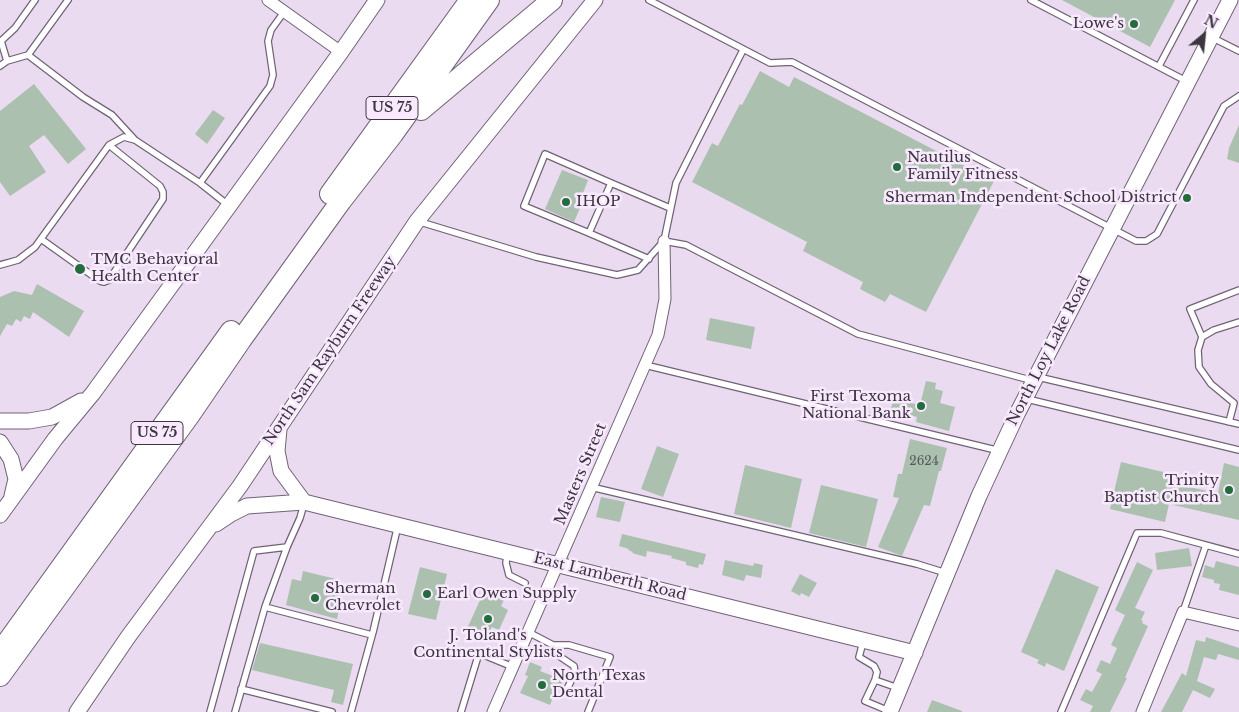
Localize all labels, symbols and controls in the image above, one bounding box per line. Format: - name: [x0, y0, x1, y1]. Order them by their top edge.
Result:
- north arrow: [1179, 10, 1229, 60]
- text: N: [1201, 11, 1221, 33]
- place label: Lowe's: [1073, 15, 1124, 33]
- marker: Lowe's: [1128, 18, 1140, 30]
- road number: US 75: [366, 96, 418, 120]
- place label: Nautilus Family Fitness: [907, 149, 1018, 184]
- marker: Nautilus Family Fitness: [891, 161, 903, 173]
- place label: Sherman Independent School District: [885, 189, 1177, 207]
- marker: Sherman Independent School District: [1181, 192, 1193, 204]
- place label: IHOP: [576, 193, 620, 211]
- marker: IHOP: [560, 196, 572, 208]
- place label: TMC Behavioral Health Center: [91, 251, 218, 286]
- street label: North Sam Rayburn Freeway: [260, 253, 400, 449]
- marker: TMC Behavioral Health Center: [73, 262, 87, 276]
- street label: North Loy Lake Road: [1003, 273, 1095, 429]
- place label: First Texoma National Bank: [802, 388, 911, 423]
- marker: First Texoma National Bank: [915, 400, 927, 412]
- street label: Masters Street: [551, 420, 611, 528]
- road number: US 75: [131, 422, 183, 444]
- house number: 2624: [909, 455, 939, 469]
- place label: Trinity Baptist Church: [1104, 472, 1219, 507]
- marker: Trinity Baptist Church: [1223, 484, 1235, 496]
- street label: East Lamberth Road: [532, 549, 688, 605]
- place label: Sherman Chevrolet: [325, 580, 401, 615]
- place label: Earl Owen Supply: [437, 585, 577, 603]
- marker: Earl Owen Supply: [421, 588, 433, 600]
- marker: Sherman Chevrolet: [309, 592, 321, 604]
- marker: J. Toland's Continental Stylists: [482, 613, 494, 625]
- place label: J. Toland's Continental Stylists: [413, 627, 563, 662]
- place label: North Texas Dental: [552, 667, 646, 702]
- marker: North Texas Dental: [536, 679, 548, 691]

